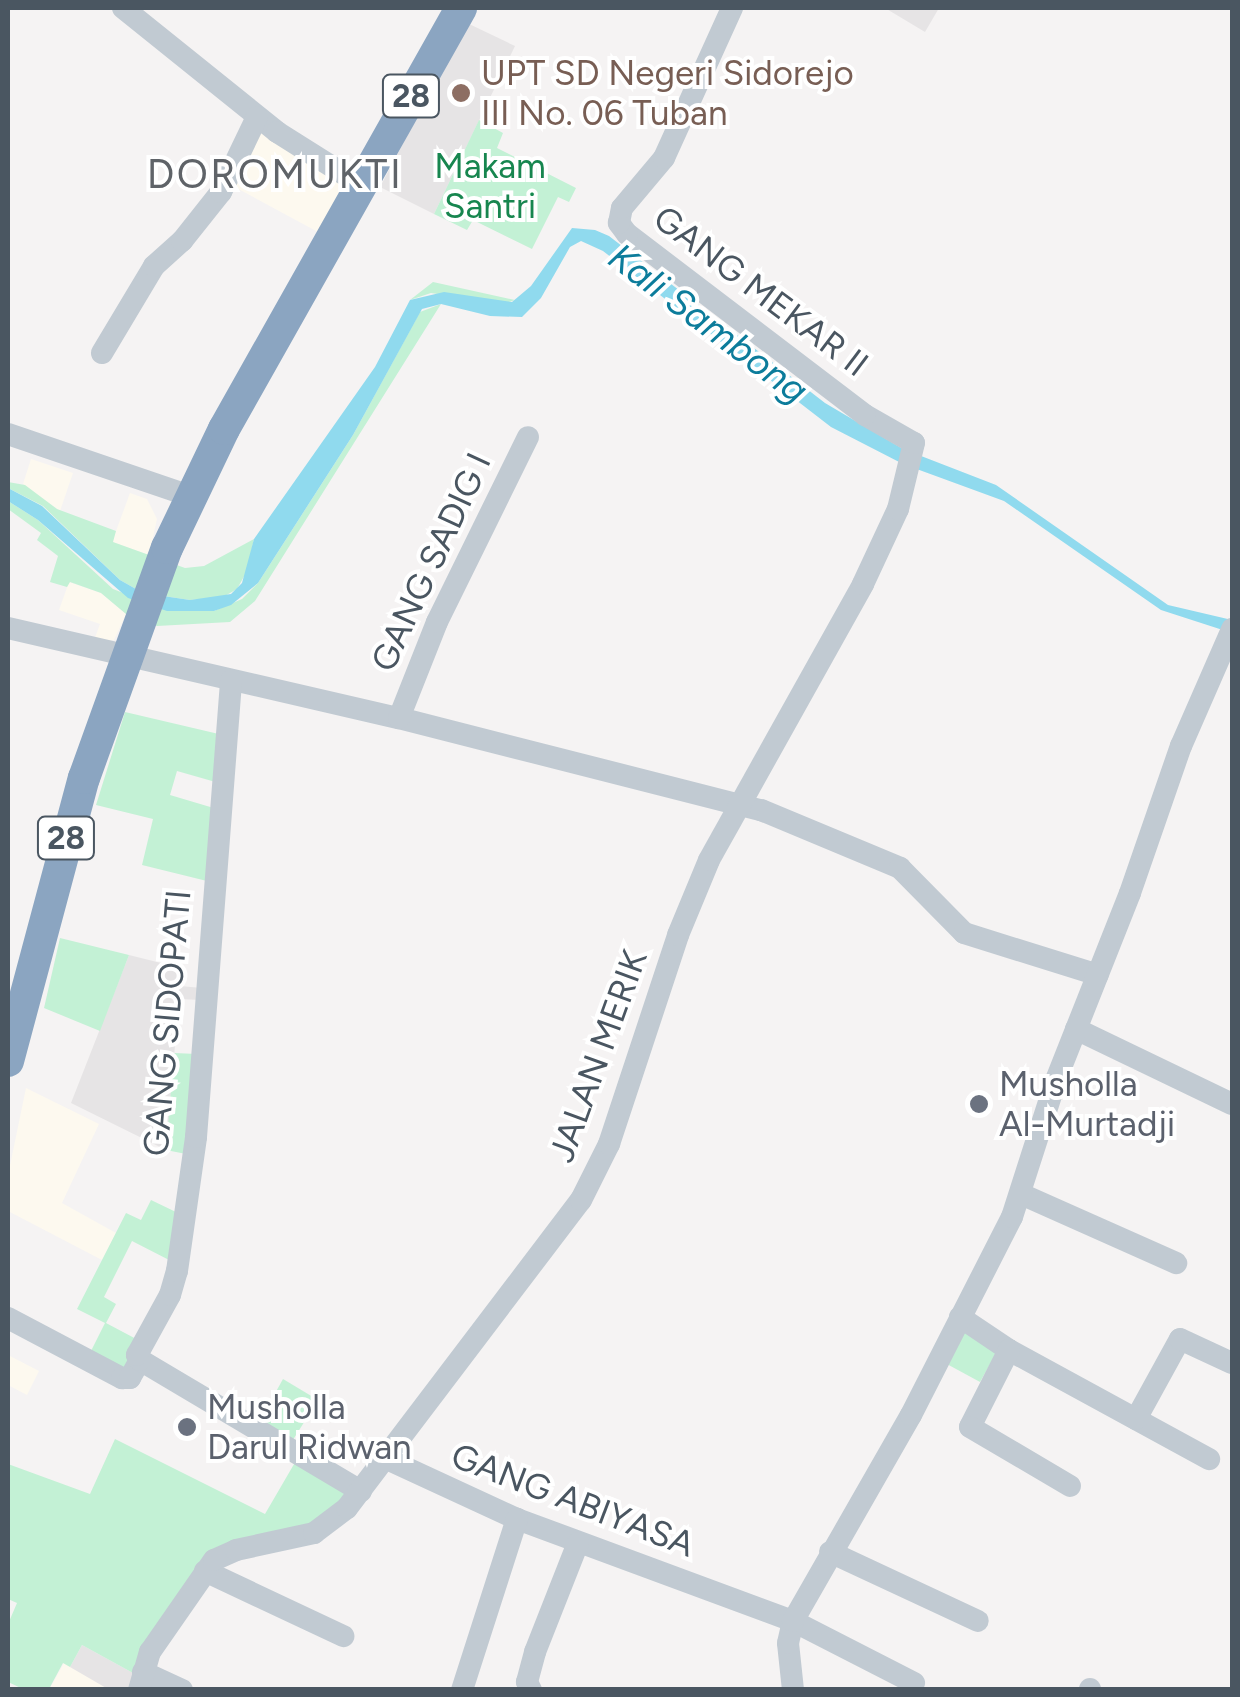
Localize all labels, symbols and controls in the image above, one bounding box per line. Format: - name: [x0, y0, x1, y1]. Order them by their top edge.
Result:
- place label: UPT SD Negeri Sidorejo III No. 06 Tuban: [481, 52, 854, 134]
- road number: 28: [381, 69, 441, 123]
- marker: UPT SD Negeri Sidorejo III No. 06 Tuban: [450, 82, 472, 104]
- park label: Makam Santri: [434, 145, 546, 227]
- district label: DOROMUKTI: [147, 150, 403, 198]
- street label: GANG MEKAR II: [646, 197, 876, 385]
- water label: Kali Sambong: [599, 234, 817, 414]
- street label: GANG SADIG I: [362, 446, 500, 678]
- road number: 28: [36, 811, 96, 865]
- street label: GANG SIDOPATI: [134, 888, 200, 1158]
- street label: JALAN MERIK: [540, 944, 656, 1168]
- place label: Musholla Al-Murtadji: [999, 1063, 1175, 1145]
- marker: Musholla Al-Murtadji: [968, 1093, 990, 1115]
- place label: Musholla Darul Ridwan: [207, 1386, 412, 1468]
- marker: Musholla Darul Ridwan: [176, 1416, 198, 1438]
- street label: GANG ABIYASA: [446, 1434, 700, 1566]

